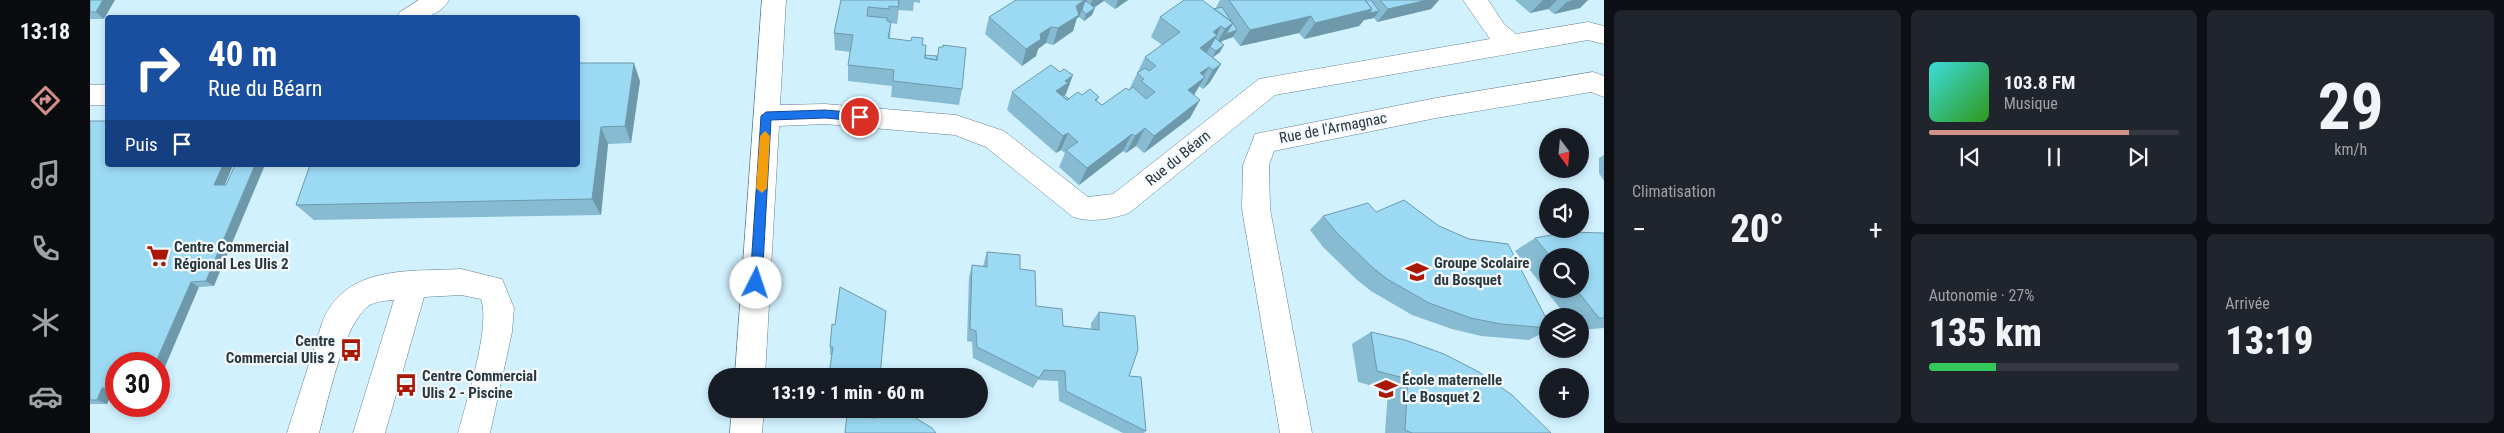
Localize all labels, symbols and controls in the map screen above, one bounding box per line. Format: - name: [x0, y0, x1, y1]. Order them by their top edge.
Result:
- text: 13:18: [20, 19, 70, 44]
- text: 40 m: [208, 34, 277, 75]
- icon: right: [125, 35, 190, 100]
- text: 29: [2318, 69, 2384, 145]
- text: 103.8 FM: [2004, 71, 2075, 94]
- text: Rue du Béarn: [208, 76, 323, 101]
- icon: directions: [28, 83, 63, 118]
- text: Musique: [2004, 94, 2058, 113]
- pin: [839, 96, 881, 138]
- icon: arrive: [846, 103, 874, 131]
- street label: Rue de l'Armagnac: [1278, 109, 1388, 147]
- street label: Rue du Béarn: [1142, 126, 1214, 190]
- north arrow: [1539, 128, 1589, 178]
- map controls: [1539, 128, 1589, 418]
- icon: arrive: [168, 130, 196, 158]
- text: Puis: [125, 133, 158, 156]
- text: km/h: [2334, 140, 2367, 159]
- icon: previous: [1956, 143, 1984, 171]
- icon: pause: [2040, 143, 2068, 171]
- icon: next: [2124, 143, 2152, 171]
- icon: music: [28, 157, 63, 192]
- text: Climatisation: [1632, 182, 1716, 201]
- button: sound: [1539, 188, 1589, 238]
- text: 20°: [1731, 207, 1784, 251]
- text: −: [1632, 213, 1646, 246]
- text: +: [1869, 213, 1883, 246]
- icon: phone: [28, 231, 63, 266]
- place label: Centre Commercial Régional Les Ulis 2: [174, 238, 289, 273]
- supermarket icon: Centre Commercial Régional Les Ulis 2: [145, 243, 171, 269]
- button: search: [1539, 248, 1589, 298]
- place label: Groupe Scolaire du Bosquet: [1434, 254, 1529, 289]
- position arrow: [729, 256, 781, 308]
- school or university icon: Groupe Scolaire du Bosquet: [1404, 259, 1430, 285]
- text: Autonomie · 27%: [1929, 286, 2034, 305]
- text: Arrivée: [2225, 294, 2270, 313]
- icon: climate: [28, 305, 63, 340]
- button: layers: [1539, 308, 1589, 358]
- text: 135 km: [1929, 311, 2042, 355]
- text: 13:19: [2225, 319, 2313, 363]
- place label: Centre Commercial Ulis 2: [226, 332, 335, 367]
- bus stop icon: Centre Commercial Ulis 2: [338, 337, 364, 363]
- speed limit sign: 30: [105, 352, 170, 417]
- place label: Centre Commercial Ulis 2 - Piscine: [422, 367, 537, 402]
- button: +: [1539, 368, 1589, 418]
- place label: École maternelle Le Bosquet 2: [1402, 371, 1502, 406]
- bus stop icon: Centre Commercial Ulis 2 - Piscine: [393, 372, 419, 398]
- school or university icon: École maternelle Le Bosquet 2: [1373, 376, 1399, 402]
- icon: car: [28, 379, 63, 414]
- text: 13:19 · 1 min · 60 m: [772, 381, 924, 404]

